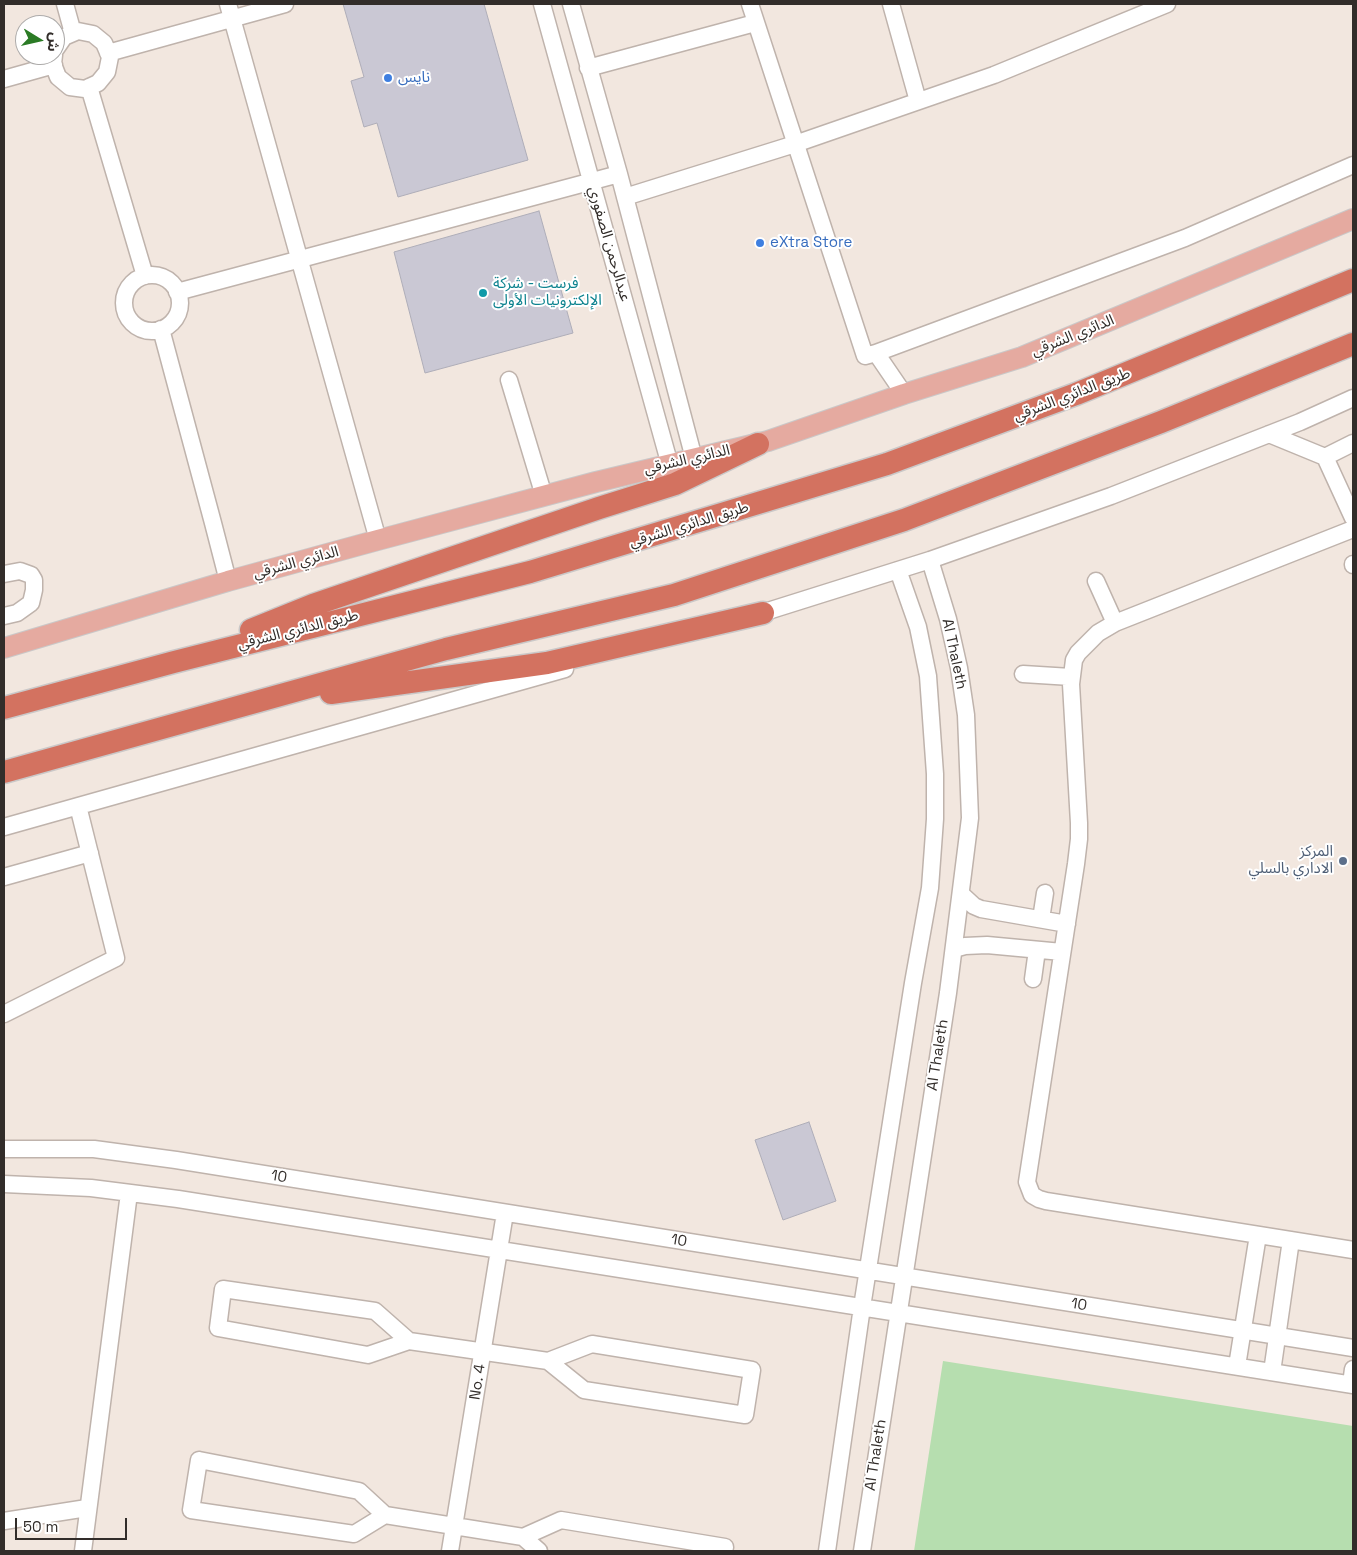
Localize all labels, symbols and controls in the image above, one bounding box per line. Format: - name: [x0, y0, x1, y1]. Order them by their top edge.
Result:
- north arrow: [15, 15, 65, 65]
- text: ش: [43, 31, 64, 53]
- place label: نايس: [398, 69, 430, 87]
- marker: نايس: [382, 72, 394, 84]
- street label: عبدالرحمن الصفوري: [584, 184, 634, 304]
- place label: eXtra Store: [770, 234, 852, 252]
- marker: eXtra Store: [754, 237, 766, 249]
- place label: فرست - شركة الإلكترونيات الأولى: [493, 275, 602, 310]
- marker: فرست - شركة الإلكترونيات الأولى: [477, 287, 489, 299]
- street label: الدائري الشرقي: [1029, 311, 1117, 361]
- street label: طريق الدائري الشرقي: [1011, 364, 1133, 426]
- street label: الدائري الشرقي: [642, 441, 732, 479]
- street label: طريق الدائري الشرقي: [627, 498, 751, 552]
- street label: الدائري الشرقي: [251, 543, 341, 583]
- street label: طريق الدائري الشرقي: [236, 606, 360, 654]
- street label: Al Thaleth: [938, 617, 970, 691]
- place label: المركز الاداري بالسلي: [1249, 843, 1333, 878]
- marker: المركز الاداري بالسلي: [1337, 855, 1349, 867]
- street label: Al Thaleth: [923, 1018, 953, 1092]
- street label: 10: [270, 1167, 288, 1187]
- street label: 10: [670, 1231, 688, 1251]
- street label: 10: [1070, 1295, 1088, 1315]
- street label: No. 4: [466, 1363, 490, 1401]
- street label: Al Thaleth: [861, 1418, 891, 1492]
- scale bar: [18, 1508, 130, 1540]
- text: 50 m: [23, 1517, 58, 1536]

